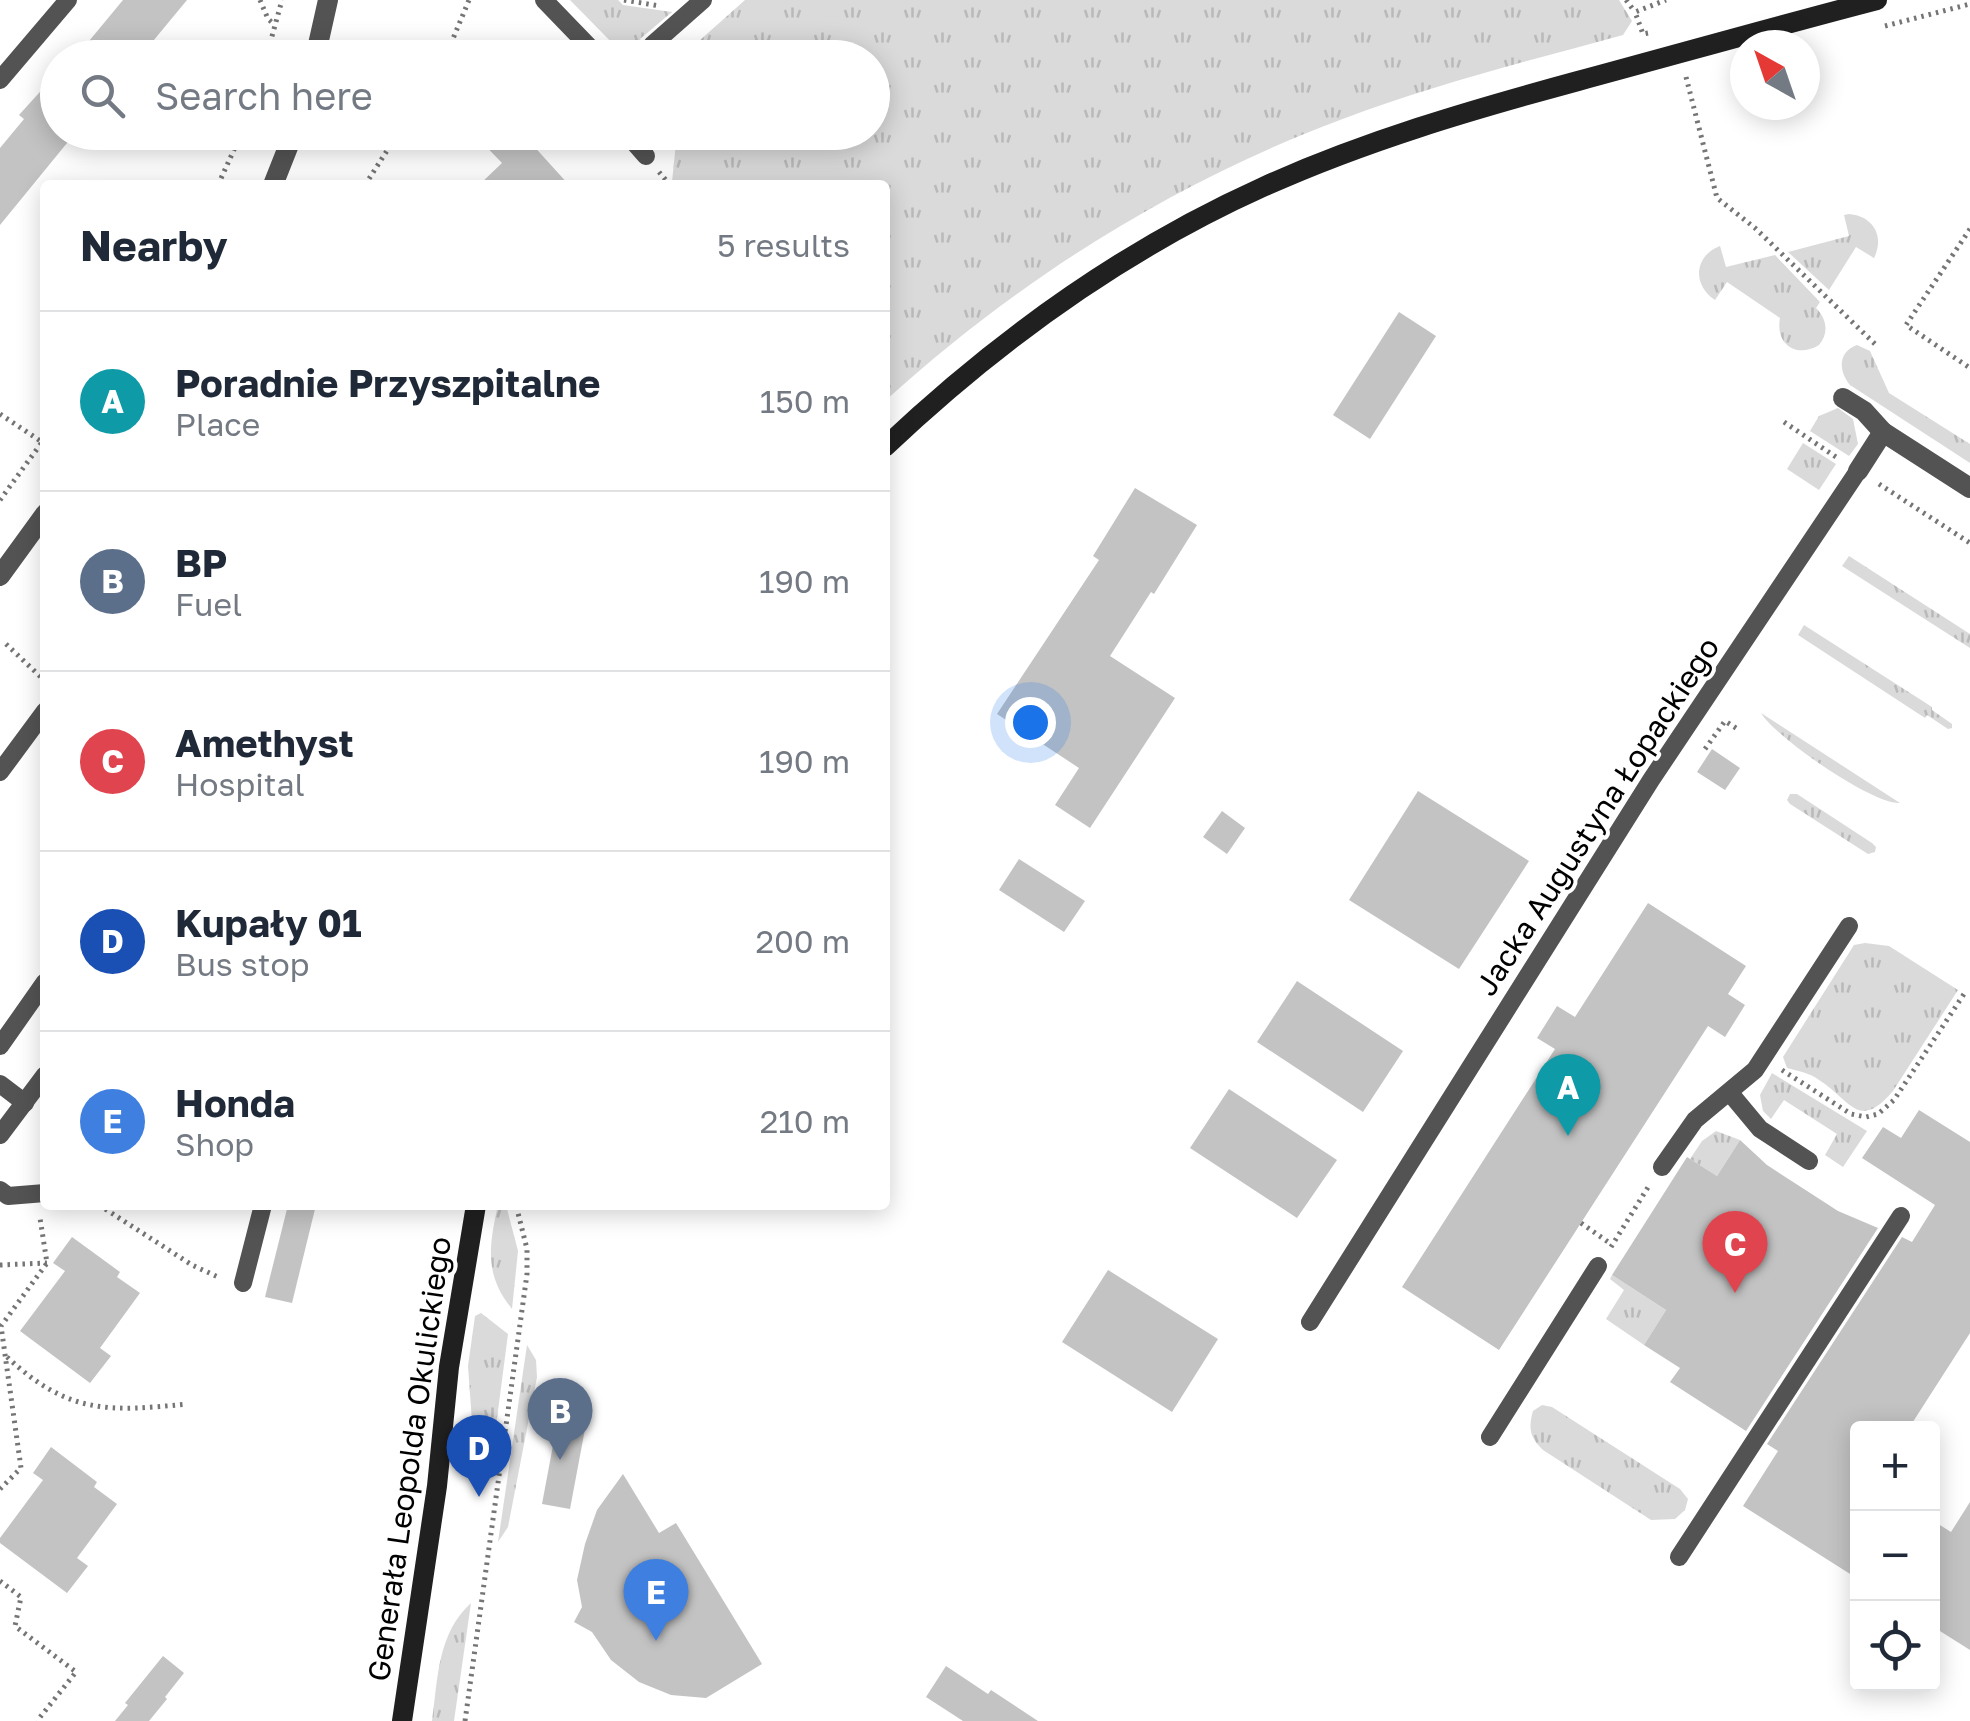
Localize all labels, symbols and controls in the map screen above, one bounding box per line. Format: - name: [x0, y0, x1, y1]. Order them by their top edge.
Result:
- north arrow: [1730, 30, 1820, 120]
- search box: [40, 40, 890, 150]
- icon: search: [75, 68, 130, 123]
- text: Search here: [155, 73, 373, 118]
- text: Nearby: [80, 220, 228, 270]
- text: 5 results: [717, 226, 850, 264]
- text: Poradnie Przyszpitalne: [175, 360, 600, 405]
- text: A: [101, 382, 124, 420]
- text: 150 m: [760, 382, 850, 420]
- text: Place: [175, 405, 260, 443]
- text: BP: [175, 540, 227, 585]
- text: B: [101, 562, 124, 600]
- text: 190 m: [759, 562, 850, 600]
- text: Fuel: [175, 585, 242, 623]
- street label: Jacka Augustyna Łopackiego: [1468, 630, 1726, 1002]
- your location: [1005, 697, 1056, 748]
- text: Amethyst: [175, 720, 354, 765]
- text: C: [101, 742, 124, 780]
- text: 190 m: [759, 742, 850, 780]
- text: Hospital: [175, 765, 305, 803]
- text: Kupały 01: [175, 900, 362, 945]
- text: D: [101, 922, 124, 960]
- text: 200 m: [755, 922, 850, 960]
- text: Bus stop: [175, 945, 309, 983]
- pin: A: [1536, 1054, 1600, 1136]
- text: Honda: [175, 1080, 295, 1125]
- text: E: [103, 1102, 122, 1140]
- text: 210 m: [760, 1102, 850, 1140]
- text: Shop: [175, 1125, 254, 1163]
- pin: C: [1702, 1210, 1768, 1293]
- street label: Generała Leopolda Okulickiego: [360, 1234, 458, 1684]
- pin: B: [528, 1378, 592, 1460]
- pin: D: [446, 1414, 512, 1497]
- map controls: [1850, 1421, 1940, 1691]
- button: +: [1850, 1421, 1940, 1511]
- button: −: [1850, 1511, 1940, 1601]
- pin: E: [624, 1558, 688, 1641]
- button: locate: [1850, 1601, 1940, 1691]

